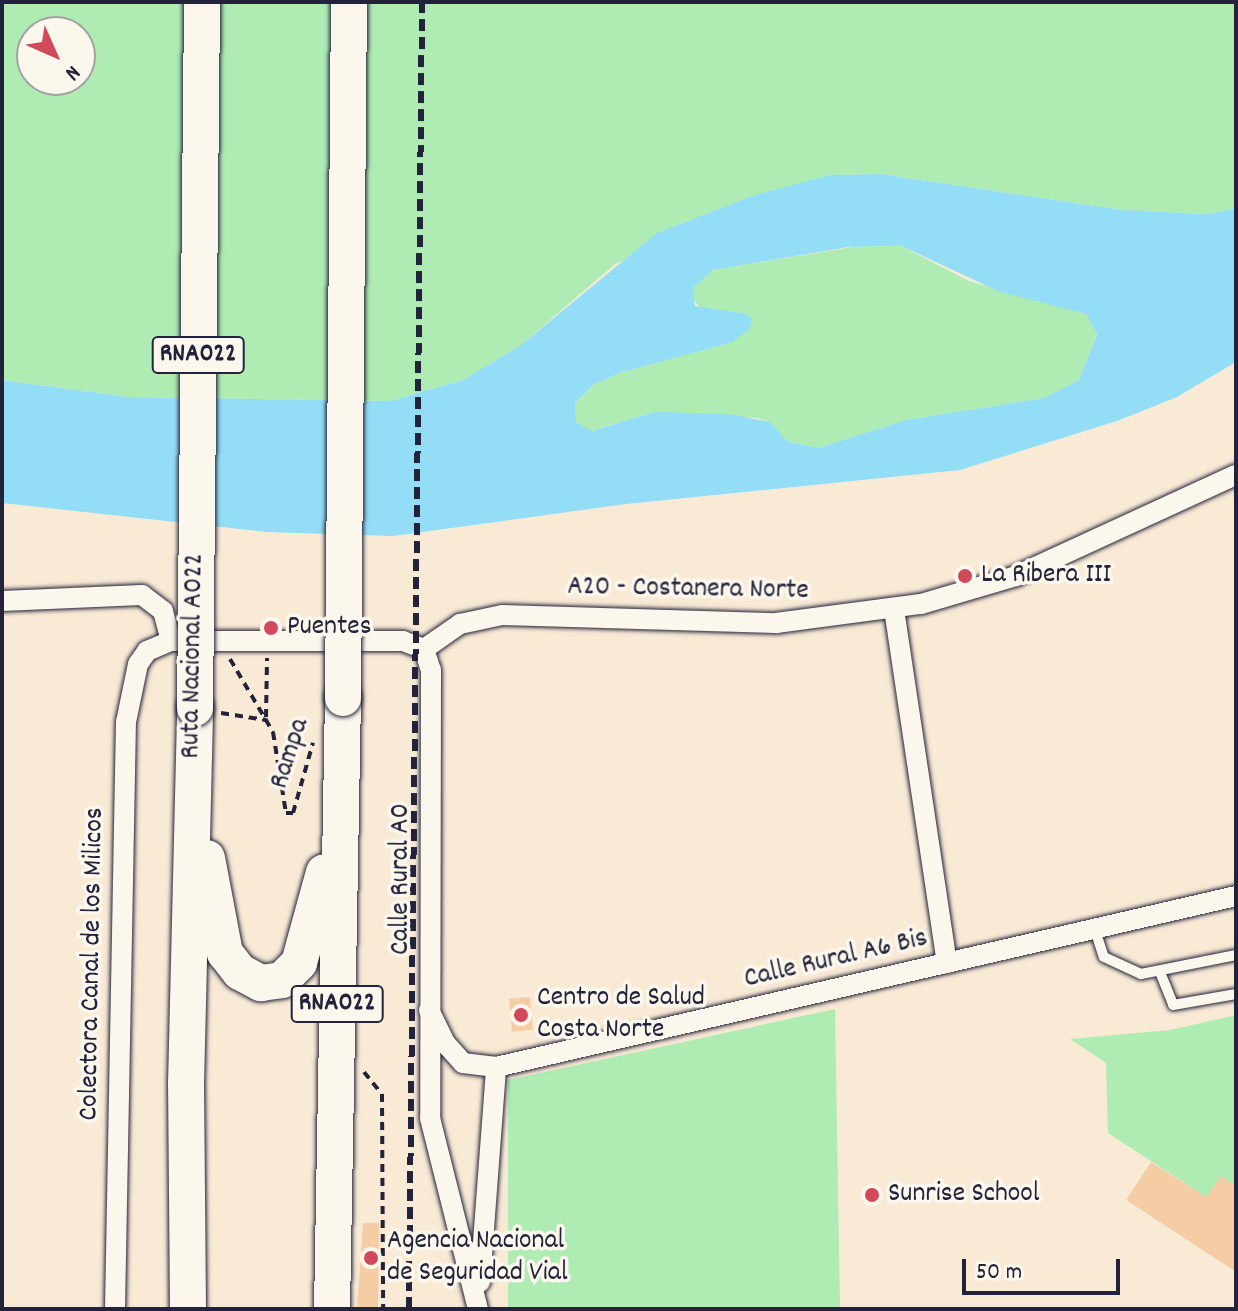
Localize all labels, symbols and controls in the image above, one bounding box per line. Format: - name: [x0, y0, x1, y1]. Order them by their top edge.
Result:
- north arrow: [16, 16, 96, 96]
- text: N: [57, 57, 87, 87]
- road number: RNA022: [150, 333, 246, 377]
- street label: Ruta Nacional A022: [175, 553, 213, 759]
- place label: La Ribera III: [981, 559, 1111, 593]
- marker: La Ribera III: [956, 567, 974, 585]
- street label: A20 - Costanera Norte: [567, 571, 809, 609]
- place label: Puentes: [287, 611, 371, 645]
- marker: Puentes: [262, 619, 280, 637]
- street label: Rampa: [264, 715, 318, 793]
- street label: Calle Rural A0: [385, 803, 419, 955]
- street label: Colectora Canal de los Milicos: [73, 807, 113, 1121]
- street label: Calle Rural A6 Bis: [741, 923, 931, 997]
- road number: RNA022: [289, 982, 385, 1026]
- place label: Centro de Salud Costa Norte: [537, 982, 705, 1048]
- marker: Centro de Salud Costa Norte: [512, 1006, 530, 1024]
- place label: Sunrise School: [888, 1178, 1039, 1212]
- marker: Sunrise School: [863, 1186, 881, 1204]
- place label: Agencia Nacional de Seguridad Vial: [387, 1225, 568, 1291]
- scale bar: [966, 1243, 1124, 1293]
- marker: Agencia Nacional de Seguridad Vial: [362, 1249, 380, 1267]
- text: 50 m: [976, 1256, 1022, 1290]

